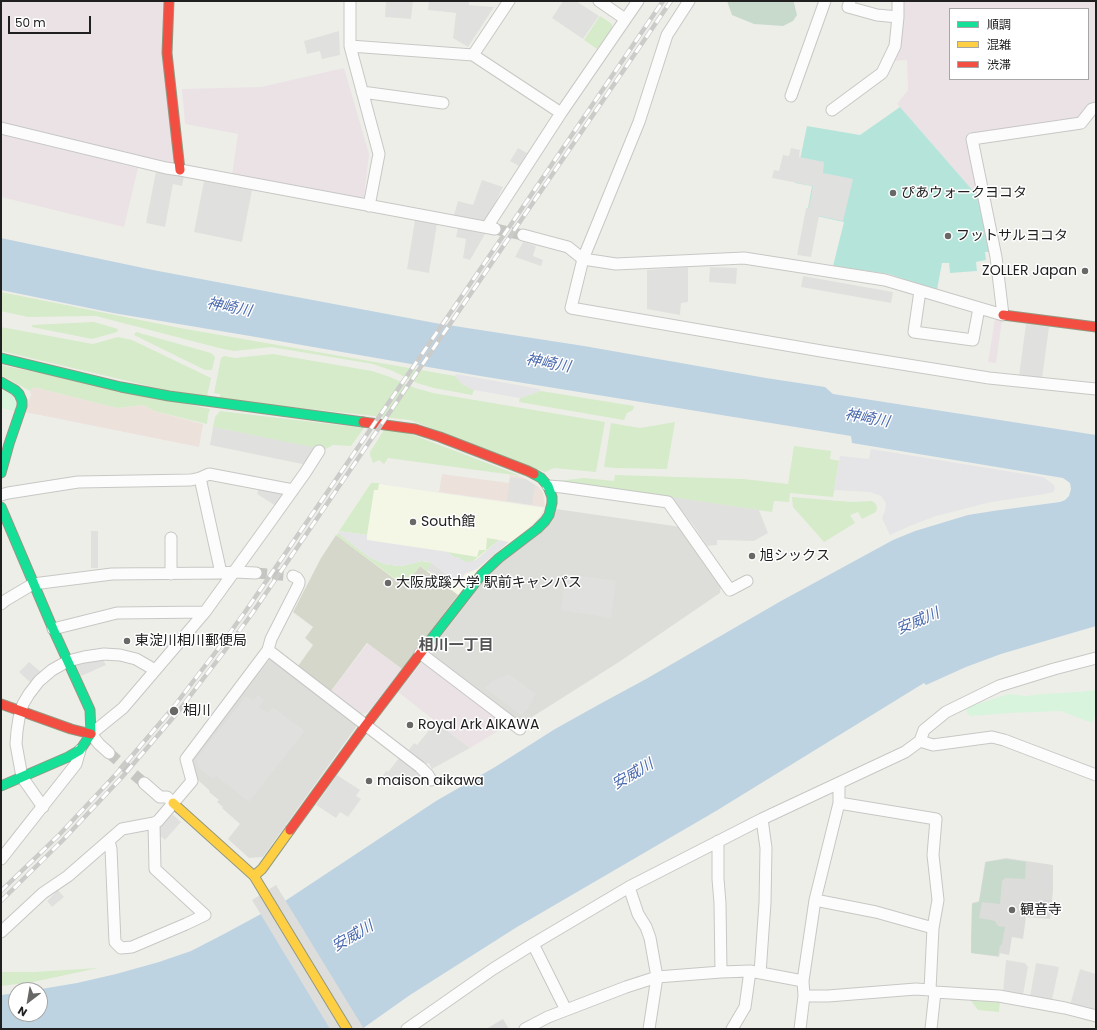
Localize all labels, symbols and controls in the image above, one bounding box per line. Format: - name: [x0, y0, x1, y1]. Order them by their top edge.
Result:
- scale bar: [10, 8, 93, 34]
- legend: [949, 8, 1089, 80]
- text: 50 m: [15, 14, 46, 31]
- text: 順調: [987, 16, 1011, 33]
- text: 混雑: [987, 36, 1011, 53]
- text: 渋滞: [987, 56, 1011, 73]
- place label: ぴあウォークヨコタ: [901, 185, 1027, 201]
- marker: ぴあウォークヨコタ: [888, 188, 898, 198]
- place label: フットサルヨコタ: [956, 228, 1068, 244]
- marker: フットサルヨコタ: [943, 231, 953, 241]
- place label: ZOLLER Japan: [982, 263, 1077, 279]
- marker: ZOLLER Japan: [1080, 266, 1090, 276]
- water label: 神崎川: [205, 295, 253, 321]
- water label: 神崎川: [524, 351, 572, 377]
- water label: 神崎川: [843, 406, 891, 432]
- place label: South館: [421, 514, 475, 530]
- marker: South館: [408, 517, 418, 527]
- place label: 旭シックス: [760, 548, 830, 564]
- marker: 旭シックス: [747, 551, 757, 561]
- place label: 大阪成蹊大学 駅前キャンパス: [396, 575, 582, 591]
- marker: 大阪成蹊大学 駅前キャンパス: [383, 578, 393, 588]
- water label: 安威川: [894, 605, 942, 639]
- place label: 東淀川相川郵便局: [135, 633, 247, 649]
- marker: 東淀川相川郵便局: [122, 636, 132, 646]
- district label: 相川一丁目: [419, 637, 493, 655]
- place label: 相川: [183, 703, 211, 719]
- marker: 相川: [168, 705, 180, 717]
- place label: Royal Ark AIKAWA: [418, 717, 539, 733]
- marker: Royal Ark AIKAWA: [405, 720, 415, 730]
- water label: 安威川: [609, 756, 657, 794]
- place label: maison aikawa: [377, 773, 484, 789]
- marker: maison aikawa: [364, 776, 374, 786]
- place label: 観音寺: [1020, 902, 1062, 918]
- marker: 観音寺: [1007, 905, 1017, 915]
- water label: 安威川: [329, 918, 377, 956]
- north arrow: [8, 982, 48, 1022]
- text: N: [15, 1002, 30, 1020]

